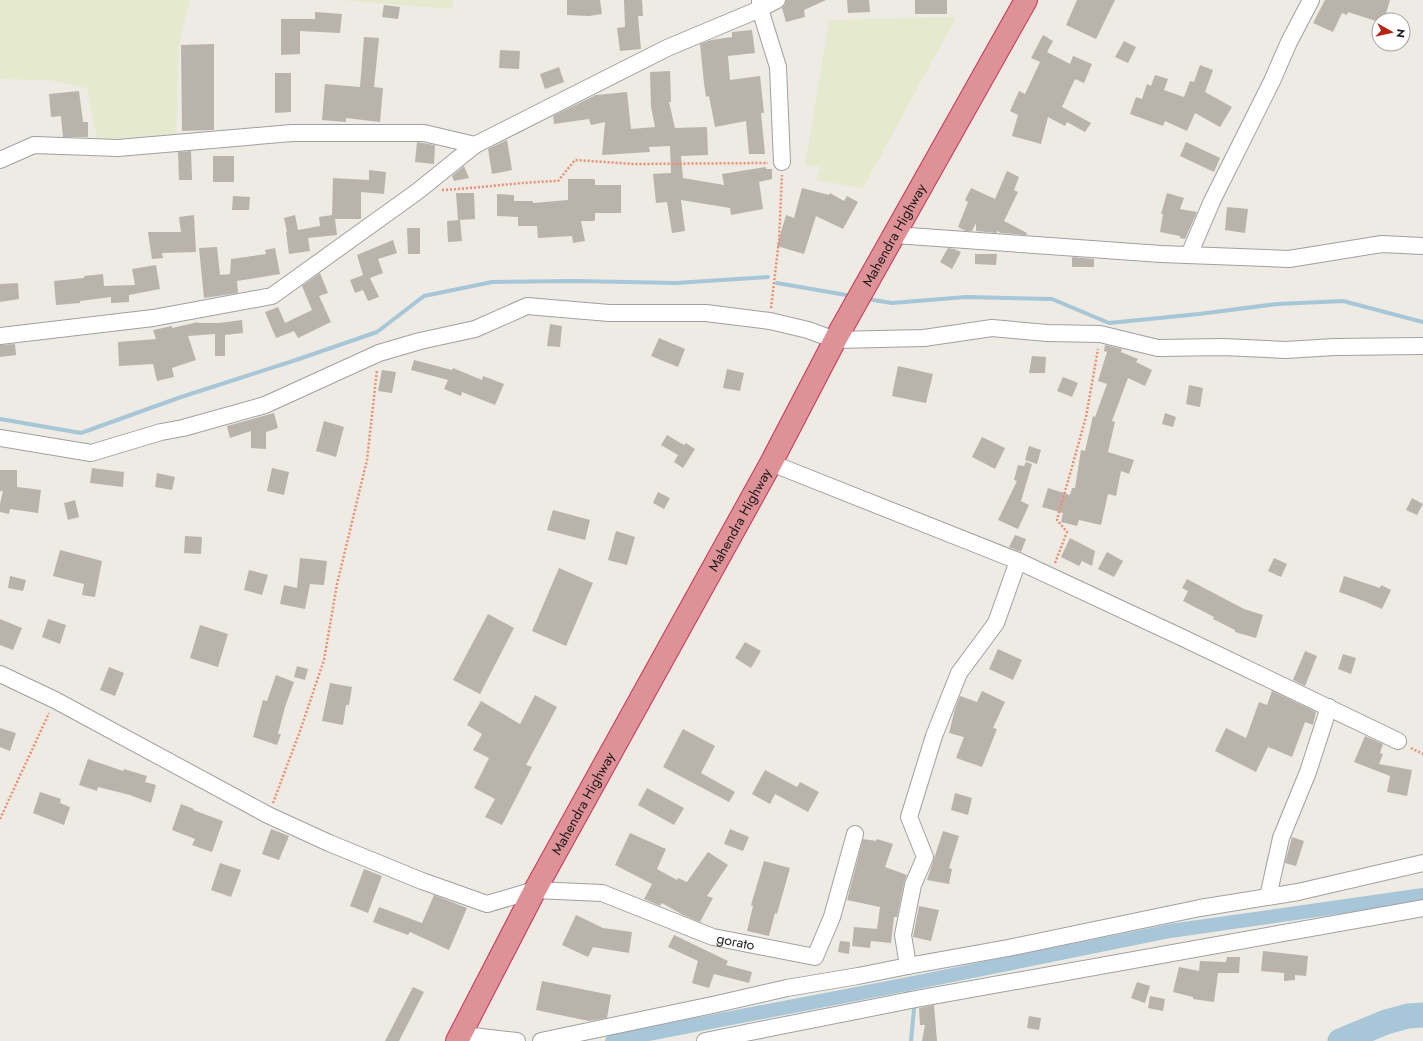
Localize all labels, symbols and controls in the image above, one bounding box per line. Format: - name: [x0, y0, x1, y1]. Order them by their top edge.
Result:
- north arrow: [1371, 12, 1411, 52]
- text: N: [1392, 28, 1409, 39]
- street label: Mahendra Highway: [857, 179, 931, 290]
- street label: Mahendra Highway: [703, 464, 777, 575]
- street label: Mahendra Highway: [546, 747, 620, 858]
- street label: gorato: [715, 928, 757, 955]

